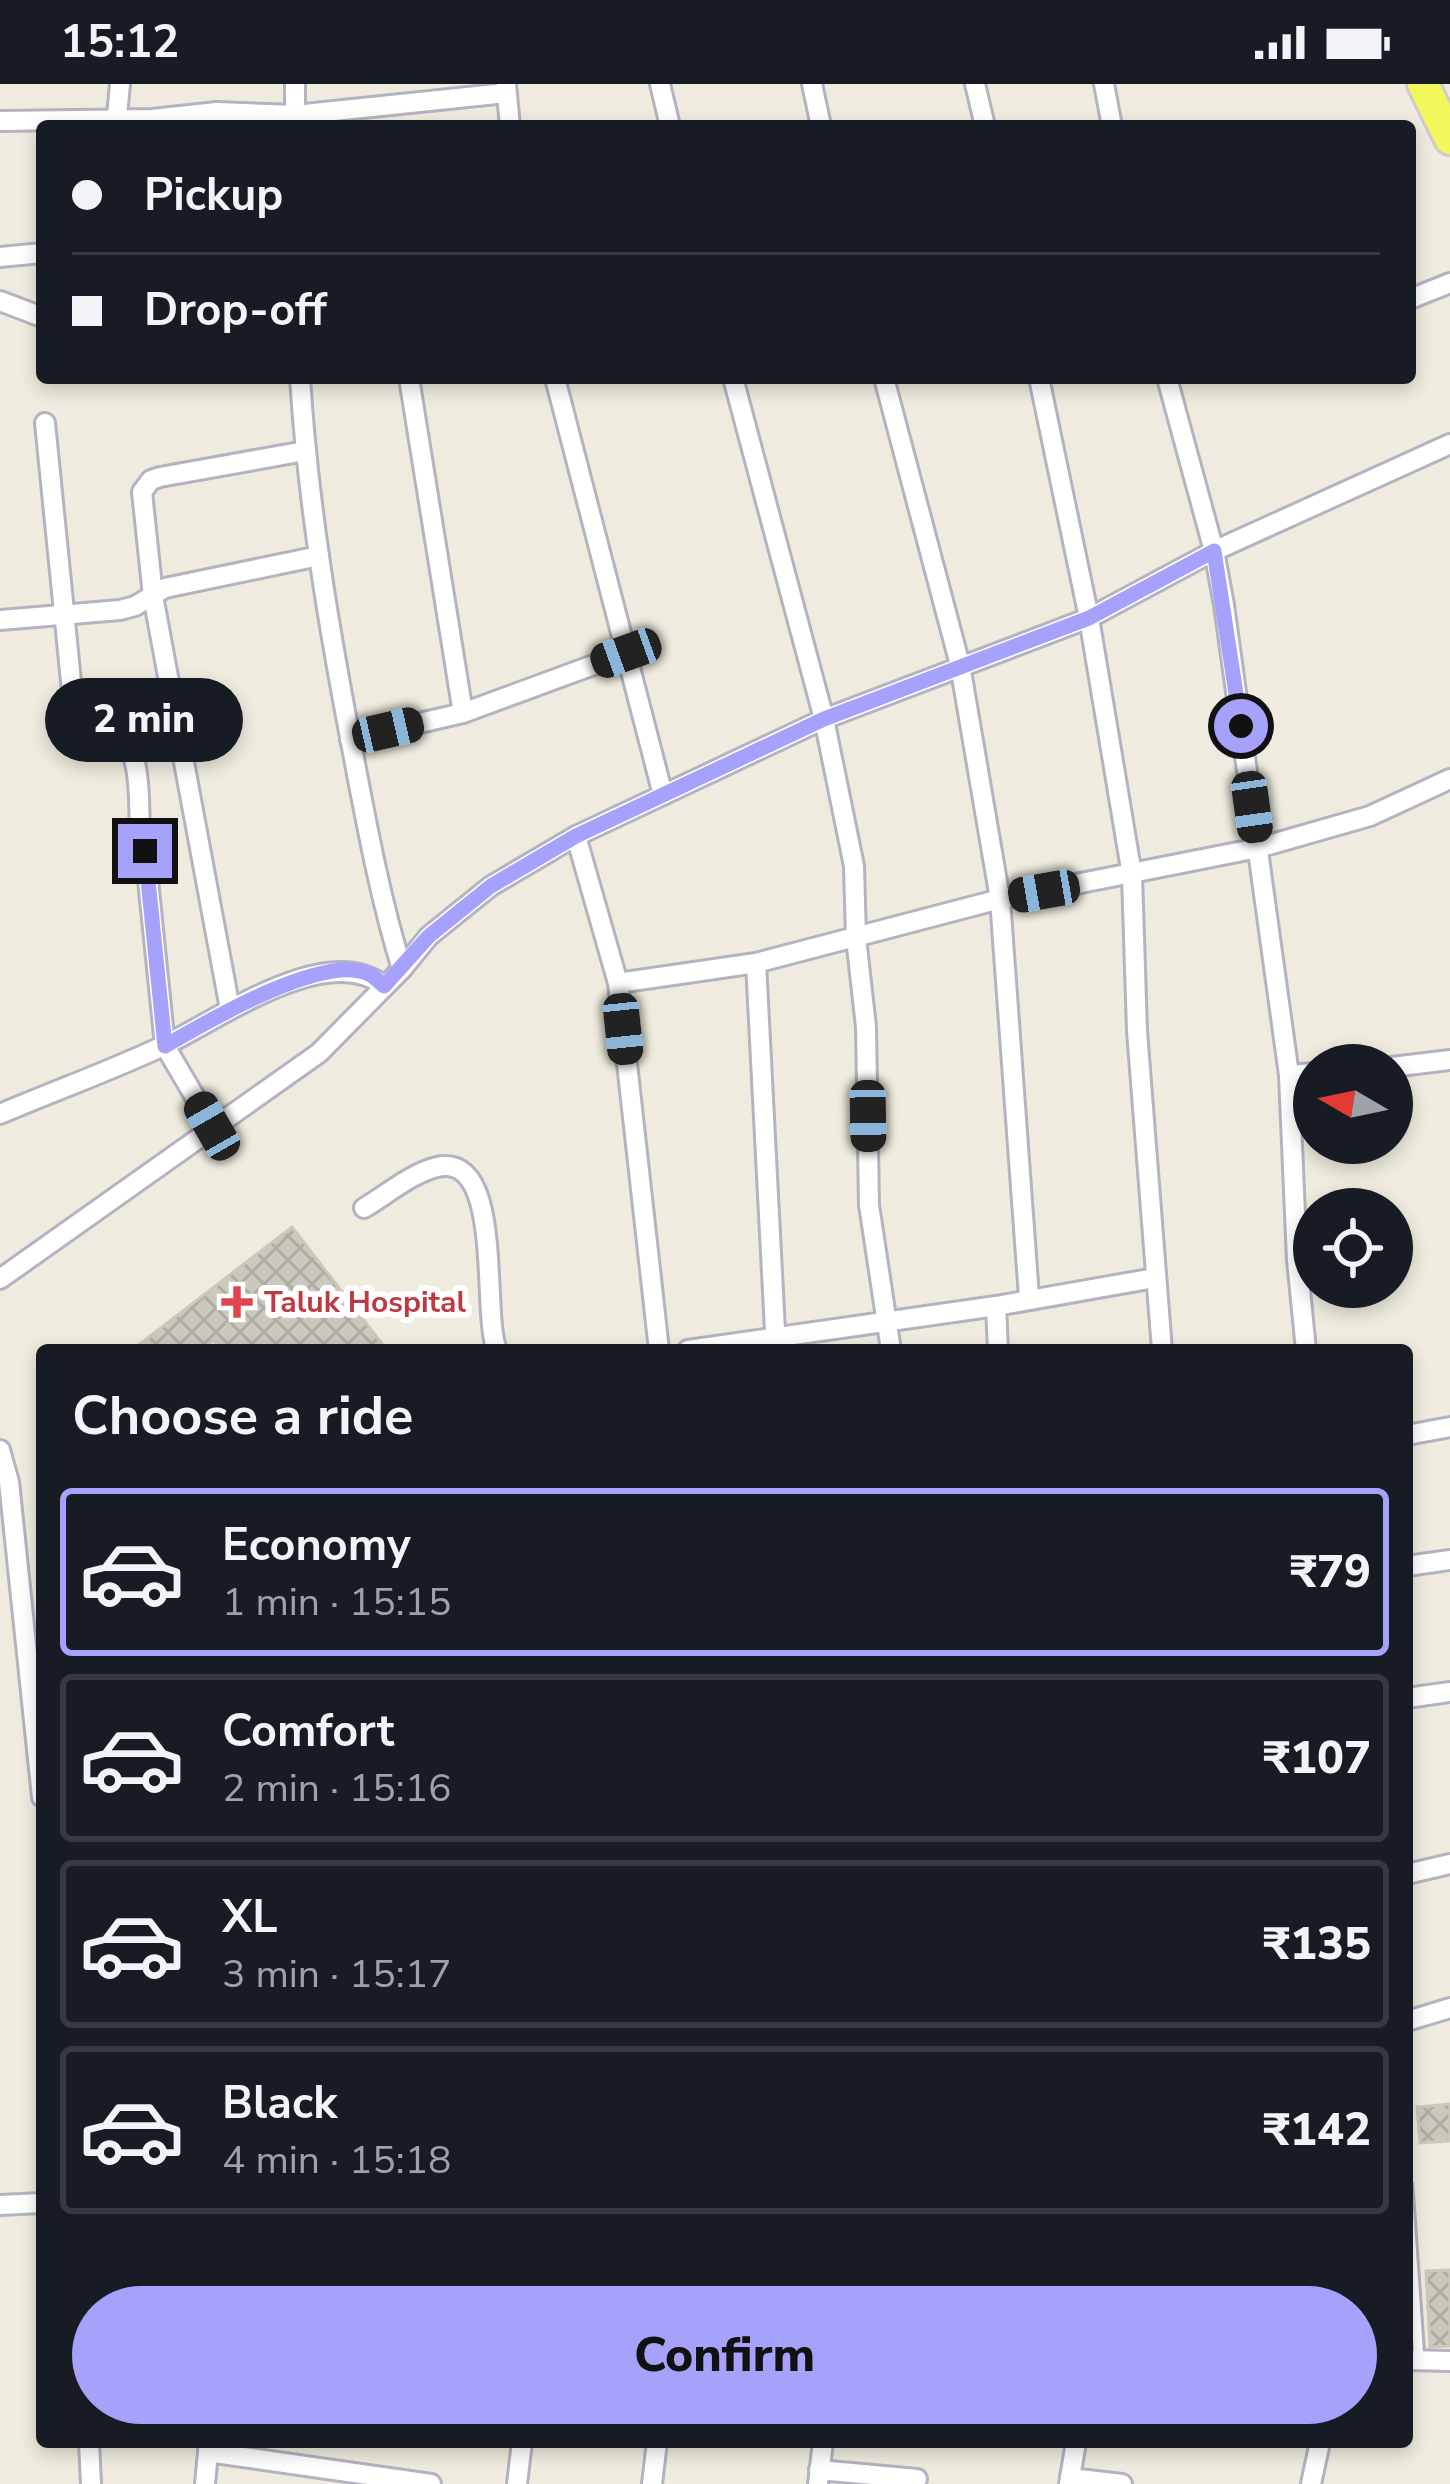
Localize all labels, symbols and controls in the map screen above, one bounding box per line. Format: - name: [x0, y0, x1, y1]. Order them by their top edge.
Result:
- text: 15:12: [60, 12, 179, 73]
- text: Pickup: [144, 165, 283, 226]
- text: Drop-off: [144, 280, 327, 341]
- car: [586, 624, 666, 682]
- callout: 2 min: [46, 677, 244, 761]
- text: 2 min: [93, 693, 195, 746]
- route start: [1214, 699, 1268, 753]
- car: [349, 704, 427, 756]
- car: [1229, 769, 1275, 845]
- route end: [118, 824, 172, 878]
- car: [1005, 867, 1083, 915]
- car: [601, 991, 645, 1067]
- north arrow: [1293, 1044, 1413, 1164]
- map controls: [1293, 1044, 1413, 1308]
- car: [849, 1080, 887, 1152]
- car: [178, 1086, 246, 1166]
- button: locate: [1293, 1188, 1413, 1308]
- place label: Taluk Hospital: [264, 1282, 467, 1323]
- marker: Taluk Hospital: [221, 1286, 253, 1318]
- text: Choose a ride: [72, 1379, 413, 1453]
- text: Economy: [222, 1515, 411, 1576]
- icon: car: [78, 1518, 186, 1626]
- text: ₹79: [1290, 1542, 1371, 1603]
- text: 1 min · 15:15: [222, 1576, 451, 1629]
- text: Comfort: [222, 1701, 394, 1762]
- icon: car: [78, 1704, 186, 1812]
- text: ₹107: [1263, 1728, 1371, 1789]
- text: 2 min · 15:16: [222, 1762, 451, 1815]
- text: XL: [222, 1887, 278, 1948]
- icon: car: [78, 1890, 186, 1998]
- text: ₹135: [1263, 1914, 1371, 1975]
- text: 3 min · 15:17: [222, 1948, 451, 2001]
- text: Black: [222, 2073, 337, 2134]
- icon: car: [78, 2076, 186, 2184]
- text: ₹142: [1263, 2100, 1371, 2161]
- text: 4 min · 15:18: [222, 2134, 451, 2187]
- button: Confirm: [72, 2286, 1377, 2424]

